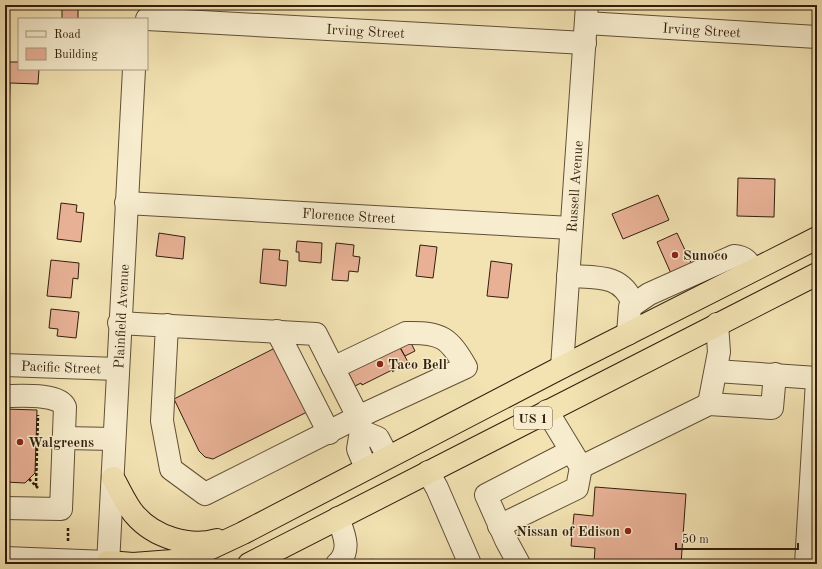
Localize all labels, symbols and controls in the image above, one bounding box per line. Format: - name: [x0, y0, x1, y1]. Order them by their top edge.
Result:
- legend: [18, 18, 148, 70]
- street label: Irving Street: [662, 22, 742, 40]
- street label: Irving Street: [326, 23, 405, 41]
- text: Road: [54, 29, 81, 41]
- text: Building: [54, 49, 98, 61]
- street label: Russell Avenue: [565, 140, 586, 233]
- street label: Florence Street: [301, 207, 396, 226]
- place label: Sunoco: [683, 249, 728, 263]
- marker: Sunoco: [670, 250, 680, 260]
- street label: Plainfield Avenue: [112, 264, 132, 369]
- place label: Taco Bell: [388, 358, 447, 372]
- marker: Taco Bell: [375, 359, 385, 369]
- street label: Pacific Street: [21, 360, 101, 376]
- road number: US 1: [514, 407, 552, 429]
- place label: Walgreens: [28, 436, 94, 450]
- marker: Walgreens: [15, 437, 25, 447]
- place label: Nissan of Edison: [516, 525, 620, 539]
- scale bar: [676, 525, 798, 551]
- marker: Nissan of Edison: [623, 526, 633, 536]
- text: 50 m: [682, 533, 709, 546]

